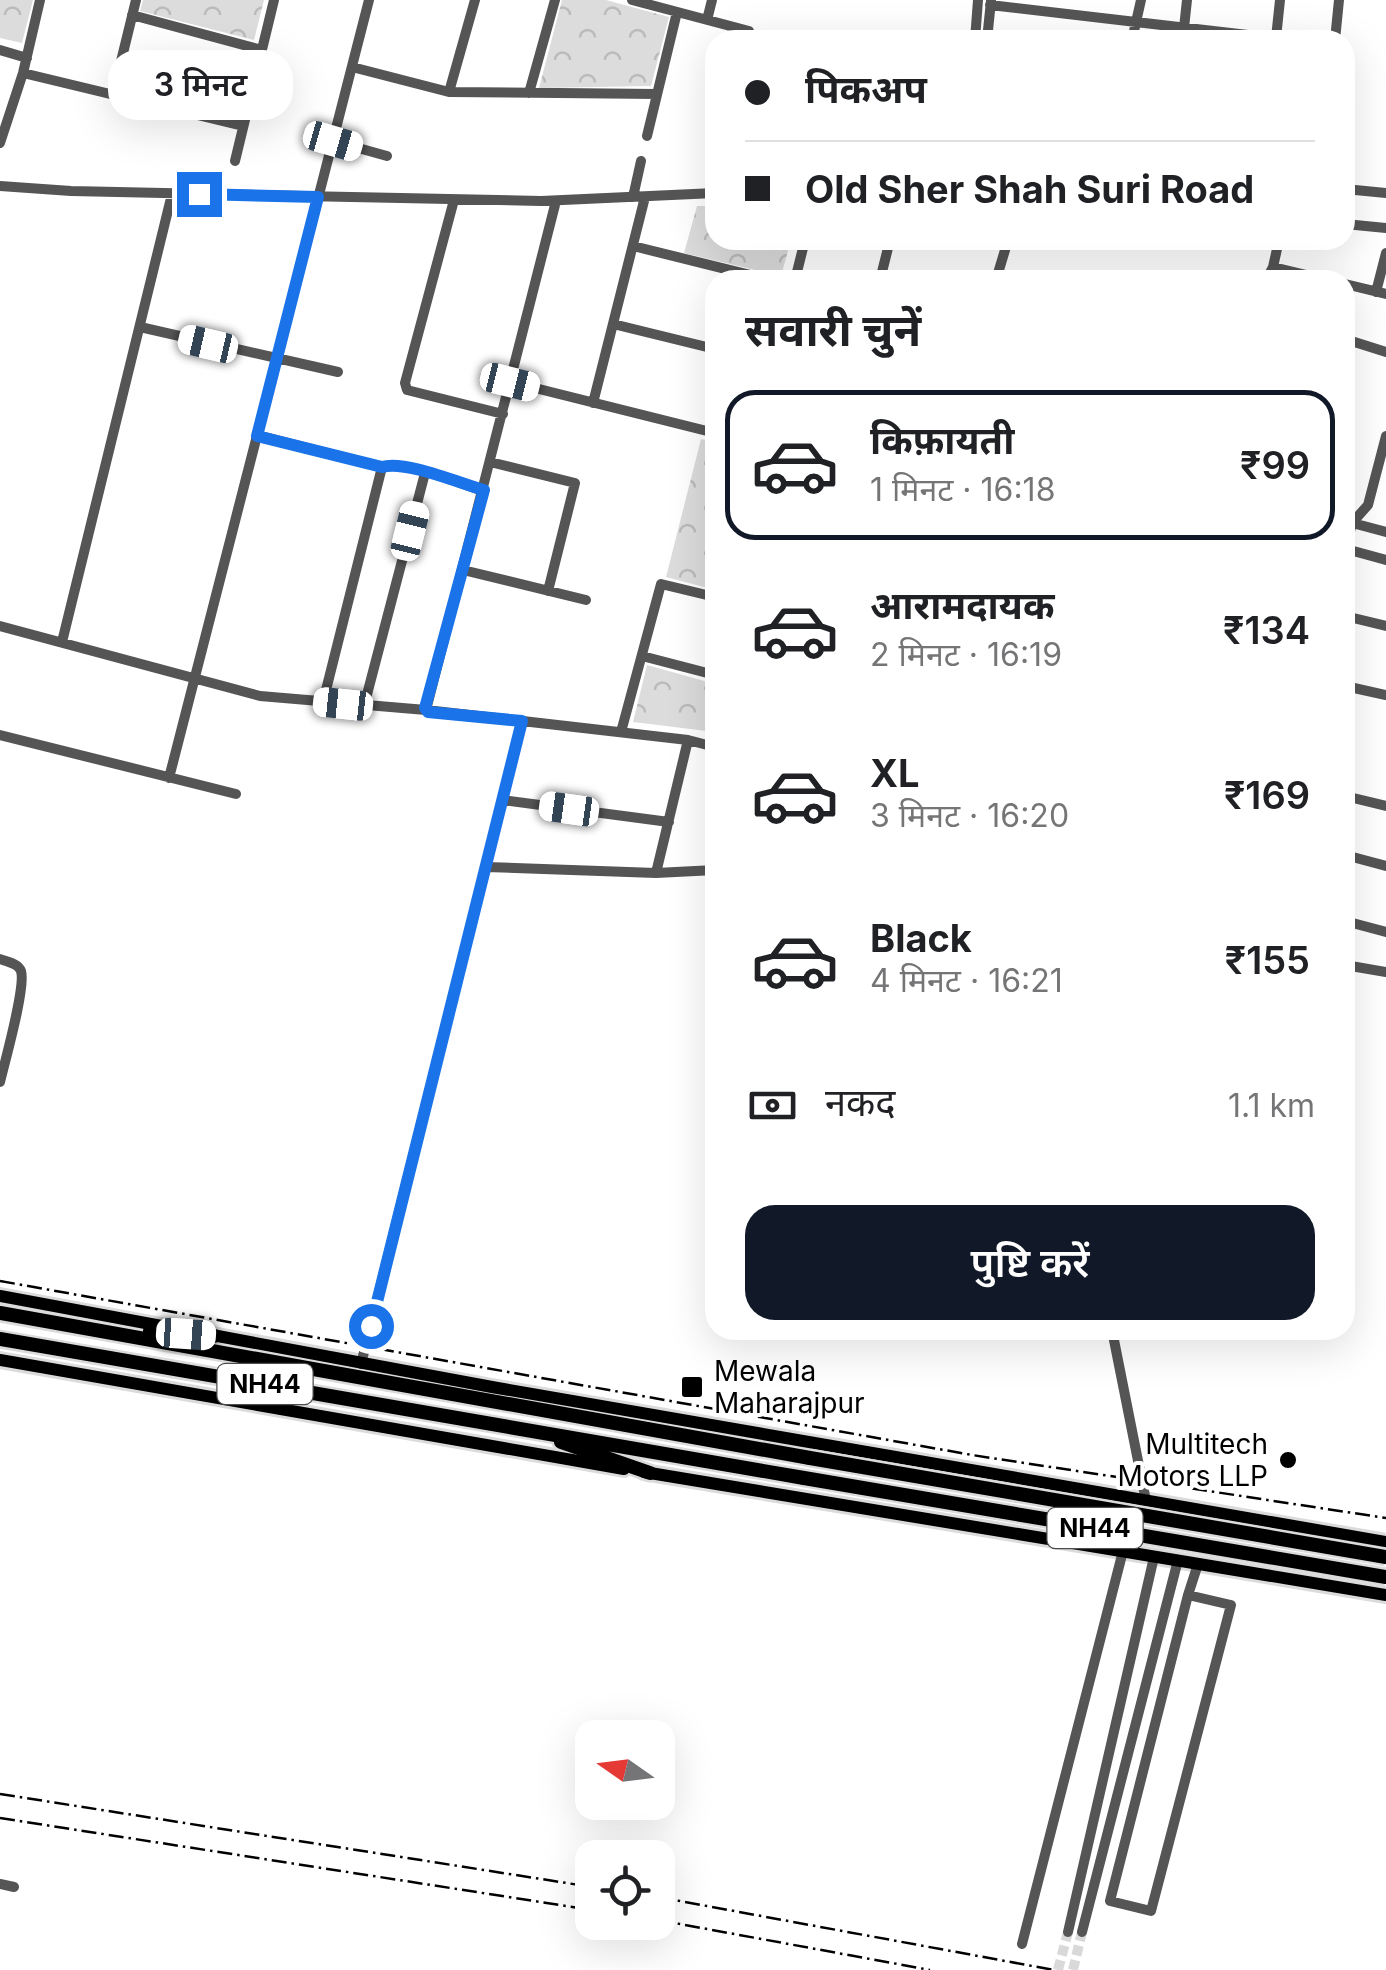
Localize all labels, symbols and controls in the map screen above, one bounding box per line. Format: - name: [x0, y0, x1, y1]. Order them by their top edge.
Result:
- callout: 3 मिनट: [106, 49, 292, 119]
- text: 3 मिनट: [154, 65, 247, 104]
- text: पिकअप: [805, 66, 927, 112]
- car: [300, 118, 366, 164]
- text: Old Sher Shah Suri Road: [805, 166, 1254, 212]
- route end: [177, 172, 222, 217]
- text: सवारी चुनें: [745, 302, 921, 357]
- car: [175, 323, 241, 365]
- car: [477, 360, 543, 404]
- text: किफ़ायती: [870, 417, 1014, 463]
- icon: car: [750, 420, 840, 510]
- text: ₹99: [1240, 442, 1310, 488]
- text: 1 मिनट · 16:18: [870, 470, 1055, 509]
- car: [388, 498, 432, 564]
- text: आरामदायक: [870, 582, 1054, 628]
- icon: car: [750, 585, 840, 675]
- text: ₹134: [1223, 607, 1310, 653]
- text: 2 मिनट · 16:19: [870, 635, 1062, 674]
- car: [312, 686, 374, 722]
- icon: car: [750, 750, 840, 840]
- text: XL: [870, 750, 920, 796]
- text: ₹169: [1224, 772, 1310, 818]
- car: [537, 790, 601, 828]
- text: 3 मिनट · 16:20: [870, 796, 1069, 835]
- icon: car: [750, 915, 840, 1005]
- text: Black: [870, 915, 972, 961]
- text: ₹155: [1225, 937, 1310, 983]
- text: 4 मिनट · 16:21: [870, 961, 1063, 1000]
- icon: cash: [745, 1078, 800, 1133]
- text: नकद: [825, 1079, 895, 1125]
- text: 1.1 km: [1228, 1086, 1315, 1125]
- button: पुष्टि करें: [745, 1205, 1315, 1320]
- route start: [349, 1304, 394, 1349]
- car: [155, 1317, 217, 1351]
- place label: Mewala Maharajpur: [714, 1354, 865, 1420]
- road number: NH44: [218, 1364, 312, 1404]
- marker: Mewala Maharajpur: [679, 1374, 705, 1400]
- place label: Multitech Motors LLP: [1118, 1427, 1268, 1493]
- marker: Multitech Motors LLP: [1277, 1449, 1299, 1471]
- road number: NH44: [1048, 1508, 1142, 1548]
- north arrow: [575, 1720, 675, 1820]
- map controls: [575, 1720, 675, 1940]
- button: locate: [575, 1840, 675, 1940]

